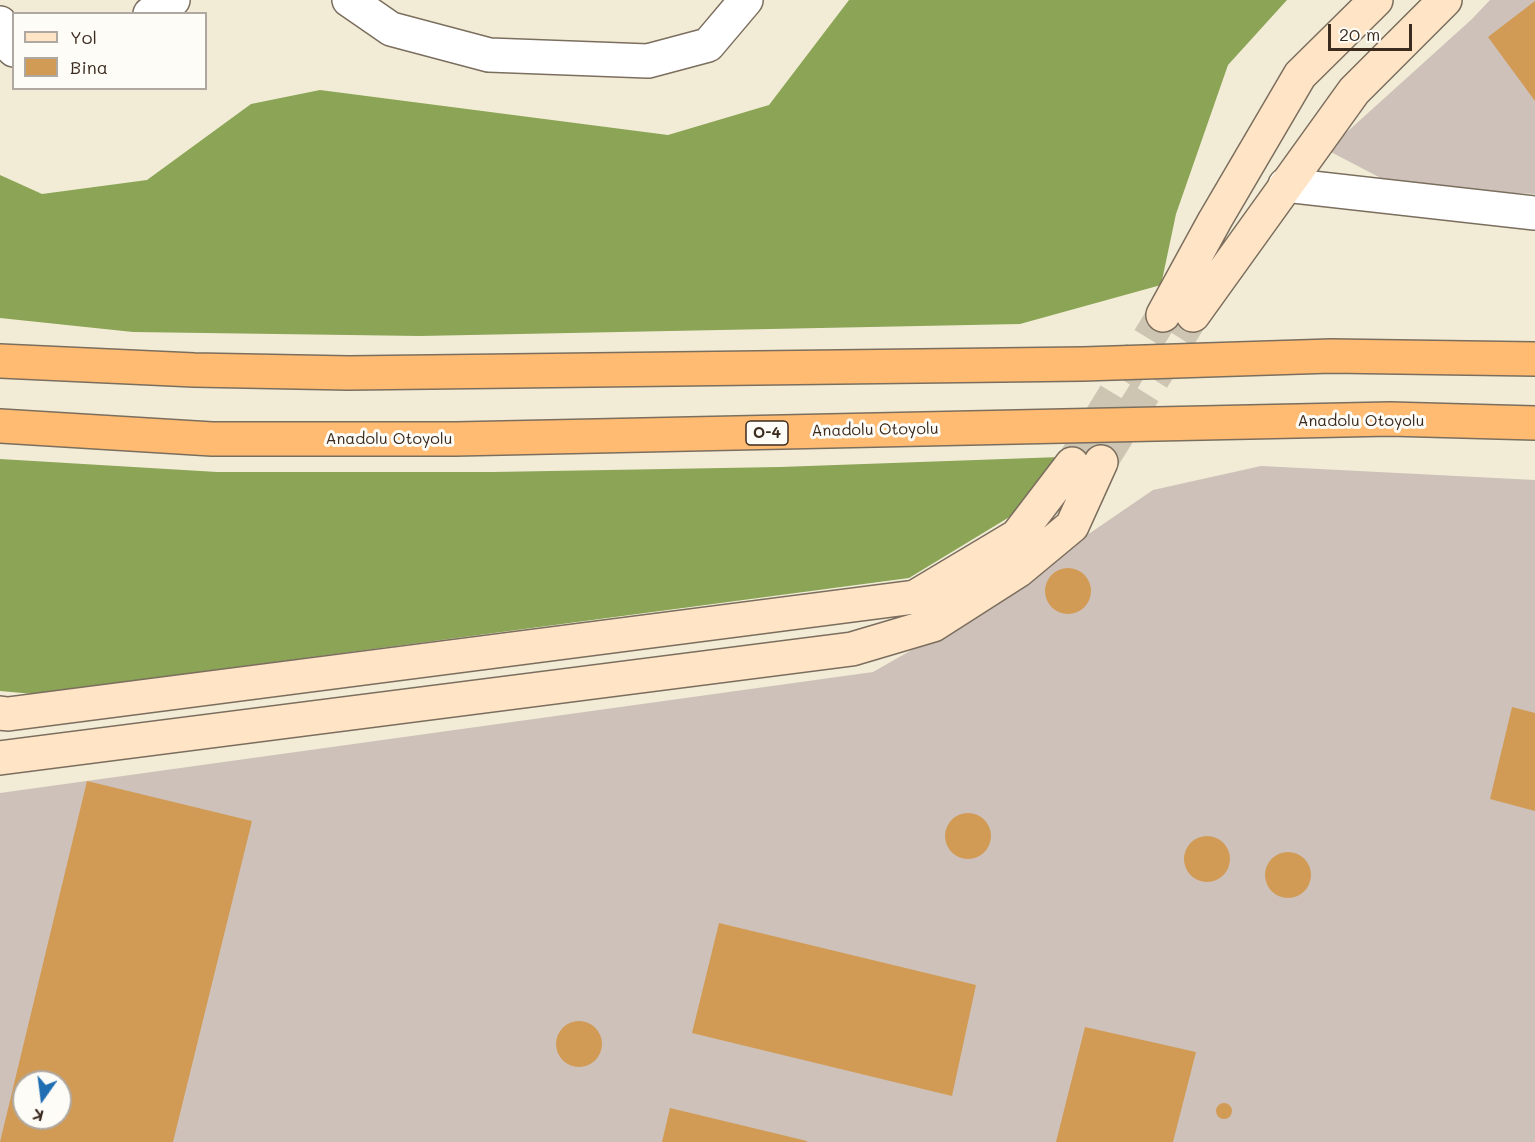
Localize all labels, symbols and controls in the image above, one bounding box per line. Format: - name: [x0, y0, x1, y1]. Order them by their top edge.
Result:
- legend: [12, 12, 207, 90]
- scale bar: [1331, 12, 1415, 50]
- text: 20 m: [1339, 22, 1380, 46]
- text: Yol: [70, 25, 97, 49]
- text: Bina: [70, 55, 108, 79]
- street label: Anadolu Otoyolu: [1297, 411, 1425, 431]
- street label: Anadolu Otoyolu: [811, 419, 939, 441]
- road number: O-4: [746, 421, 788, 445]
- street label: Anadolu Otoyolu: [325, 429, 453, 449]
- north arrow: [12, 1070, 72, 1130]
- text: K: [30, 1105, 46, 1127]

